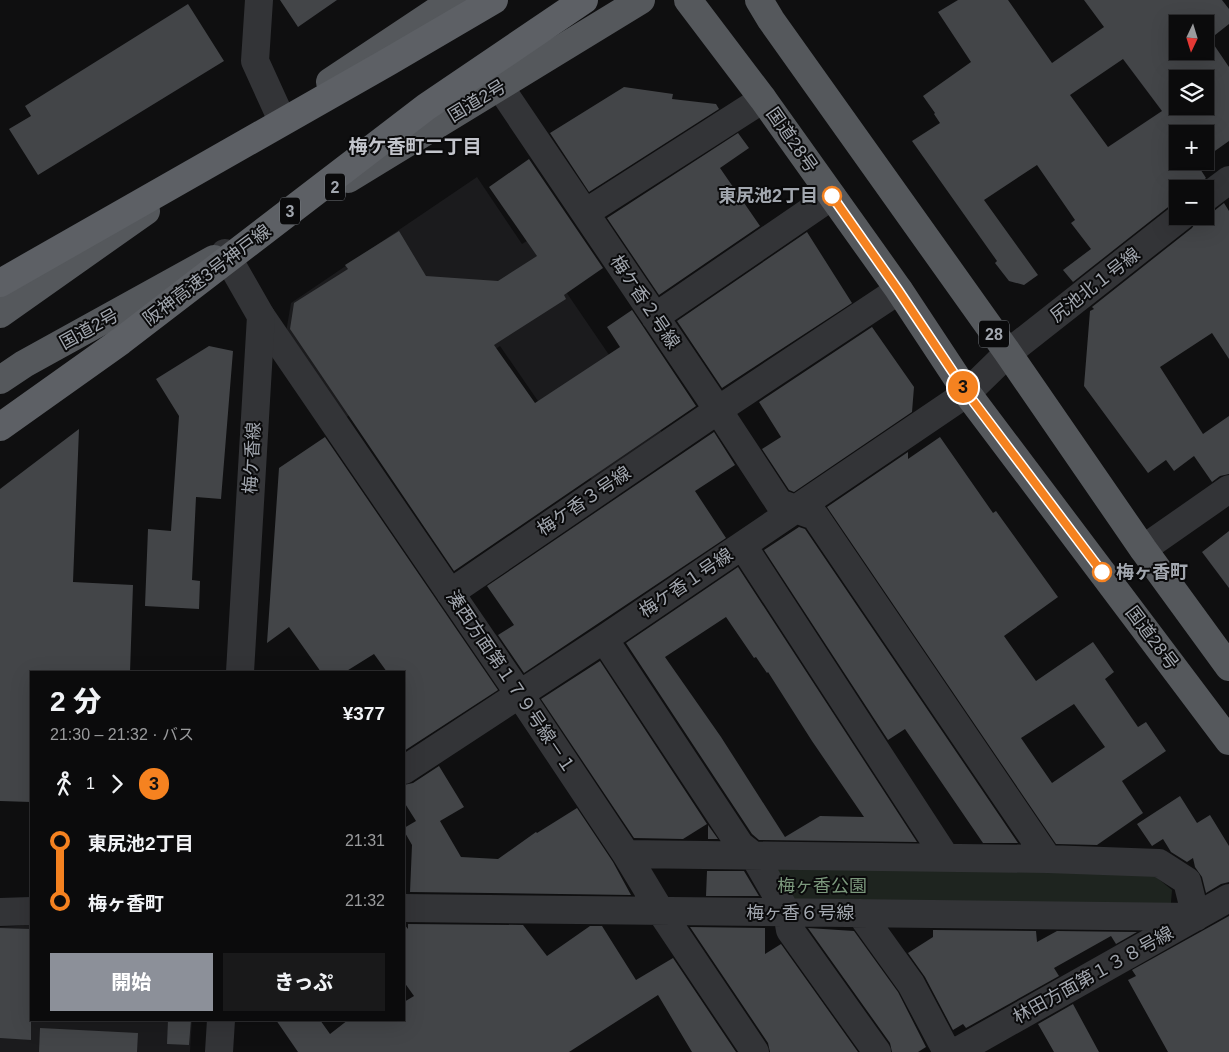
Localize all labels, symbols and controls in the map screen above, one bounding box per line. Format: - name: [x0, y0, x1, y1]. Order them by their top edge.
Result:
- north arrow: [1169, 15, 1214, 60]
- map controls: [1169, 15, 1214, 225]
- button: layers: [1169, 70, 1214, 115]
- street label: 国道2号: [444, 76, 510, 126]
- street label: 国道28号: [763, 104, 821, 176]
- button: +: [1169, 125, 1214, 170]
- district label: 梅ケ香町二丁目: [348, 136, 482, 157]
- road number: 2: [325, 173, 345, 200]
- button: −: [1169, 180, 1214, 225]
- place label: 東尻池2丁目: [718, 186, 818, 206]
- marker: 東尻池2丁目: [822, 186, 842, 206]
- road number: 3: [280, 198, 300, 225]
- street label: 阪神高速3号神戸線: [139, 221, 275, 329]
- street label: 尻池北１号線: [1046, 244, 1144, 326]
- street label: 梅ケ香２号線: [607, 252, 683, 352]
- street label: 国道2号: [56, 305, 122, 353]
- road number: 28: [979, 320, 1009, 348]
- line badge: 3: [947, 371, 979, 403]
- text: 3: [958, 377, 968, 397]
- street label: 梅ケ香線: [240, 422, 264, 494]
- street label: 梅ケ香３号線: [534, 463, 634, 539]
- street label: 梅ケ香１号線: [636, 545, 736, 621]
- marker: 梅ヶ香町: [1092, 562, 1112, 582]
- place label: 梅ヶ香町: [1116, 562, 1188, 582]
- street label: 湊西方面第１７９号線－１: [442, 587, 580, 777]
- street label: 国道28号: [1122, 602, 1182, 674]
- text: 2 分: [50, 686, 101, 717]
- text: ¥377: [343, 703, 385, 724]
- text: 21:30 – 21:32 · バス: [50, 726, 194, 743]
- icon: walk: [50, 770, 78, 798]
- icon: forward: [103, 770, 131, 798]
- text: 3: [149, 774, 159, 794]
- text: 1: [86, 775, 95, 792]
- text: 21:31: [345, 832, 385, 849]
- text: 東尻池2丁目: [88, 833, 194, 854]
- park label: 梅ヶ香公園: [777, 876, 867, 896]
- text: 21:32: [345, 892, 385, 909]
- text: 梅ヶ香町: [88, 893, 164, 914]
- street label: 梅ヶ香６号線: [746, 903, 854, 923]
- street label: 林田方面第１３８号線: [1009, 923, 1177, 1027]
- button: 開始: [50, 953, 213, 1011]
- button: きっぷ: [223, 953, 385, 1011]

